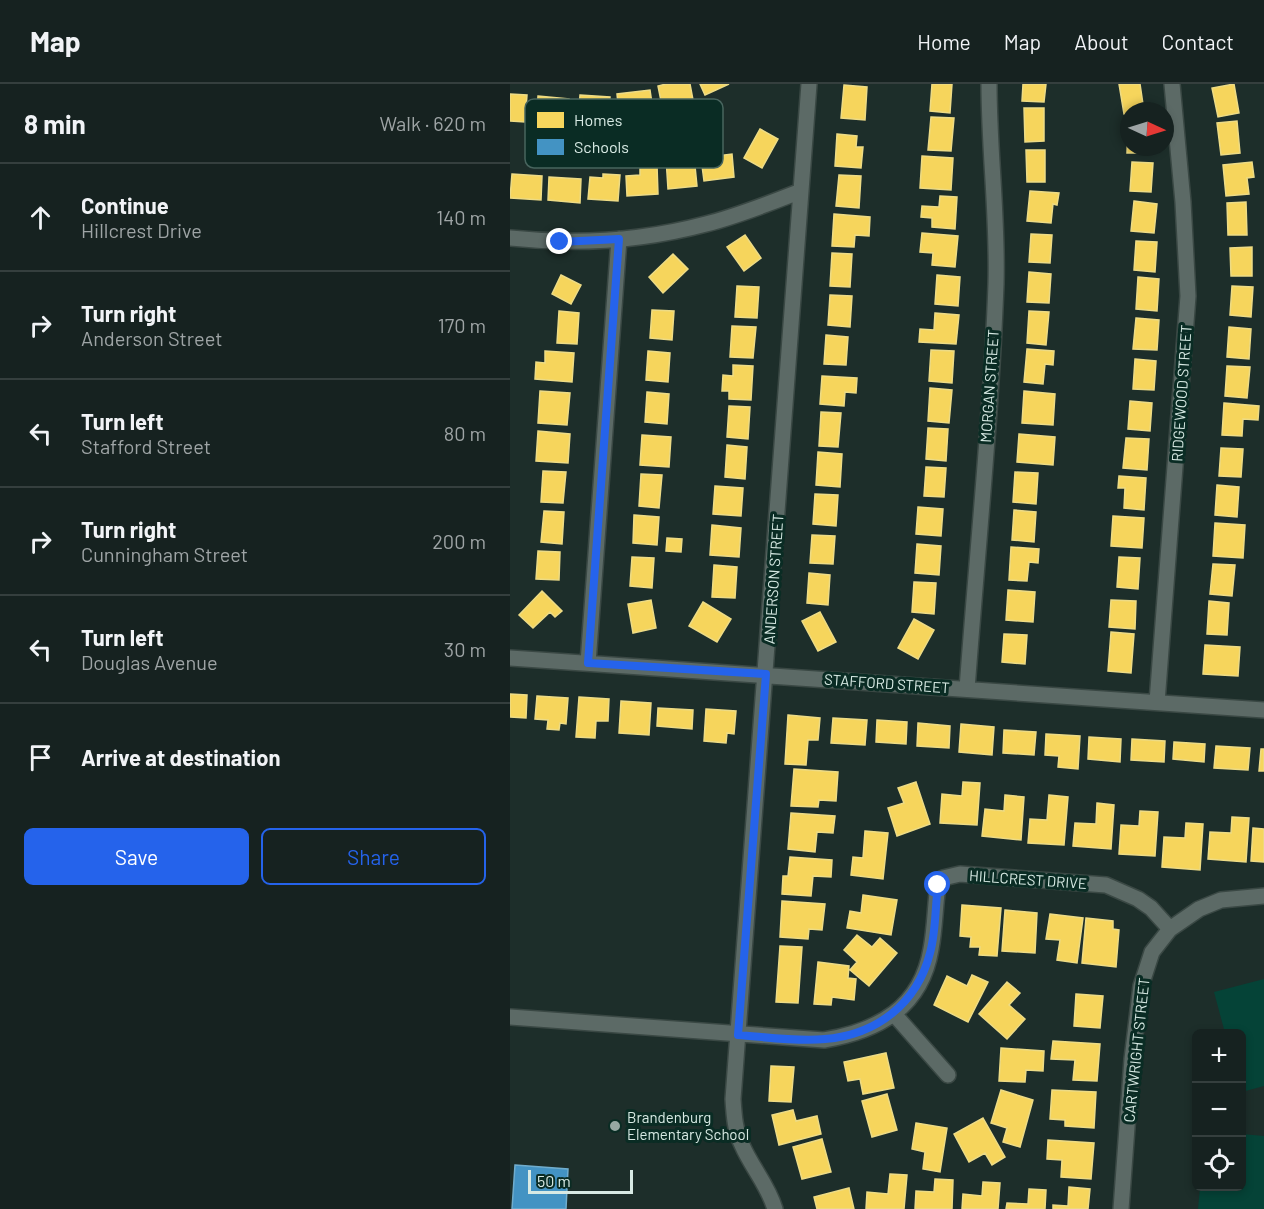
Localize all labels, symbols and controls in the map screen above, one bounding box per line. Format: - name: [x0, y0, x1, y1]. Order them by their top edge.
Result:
- text: Map: [30, 24, 81, 58]
- text: Home: [917, 29, 971, 54]
- text: Map: [1004, 29, 1041, 54]
- text: About: [1074, 29, 1129, 54]
- text: Contact: [1162, 29, 1234, 54]
- legend: [525, 99, 723, 168]
- north arrow: [1120, 102, 1174, 156]
- text: 8 min: [24, 108, 86, 139]
- text: Homes: [574, 110, 622, 129]
- text: Walk · 620 m: [379, 111, 486, 135]
- text: Schools: [574, 137, 629, 156]
- text: Continue: [81, 192, 169, 218]
- icon: ahead: [24, 201, 57, 234]
- text: 140 m: [436, 205, 486, 229]
- text: Hillcrest Drive: [81, 218, 202, 242]
- route end: [546, 228, 572, 254]
- text: Turn right: [81, 300, 176, 326]
- icon: right: [24, 309, 57, 342]
- text: 170 m: [438, 313, 486, 337]
- street label: RIDGEWOOD STREET: [1167, 324, 1195, 462]
- text: Anderson Street: [81, 326, 222, 350]
- street label: MORGAN STREET: [976, 329, 1002, 443]
- text: Turn left: [81, 408, 164, 434]
- icon: left: [24, 417, 57, 450]
- text: 80 m: [444, 421, 486, 445]
- text: Stafford Street: [81, 434, 211, 458]
- street label: ANDERSON STREET: [759, 513, 787, 645]
- text: Turn right: [81, 516, 176, 542]
- icon: right: [24, 525, 57, 558]
- text: 200 m: [432, 529, 486, 553]
- text: Cunningham Street: [81, 542, 248, 566]
- text: Turn left: [81, 624, 164, 650]
- icon: left: [24, 633, 57, 666]
- text: 30 m: [444, 637, 486, 661]
- text: Douglas Avenue: [81, 650, 218, 674]
- street label: STAFFORD STREET: [824, 670, 950, 696]
- icon: arrive: [24, 741, 57, 774]
- text: Arrive at destination: [81, 744, 280, 770]
- button: Save: [24, 828, 249, 885]
- button: Share: [261, 828, 486, 885]
- street label: HILLCREST DRIVE: [968, 866, 1088, 892]
- route start: [924, 871, 950, 897]
- street label: CARTWRIGHT STREET: [1119, 977, 1153, 1123]
- map controls: [1192, 1029, 1246, 1191]
- button: +: [1192, 1029, 1246, 1083]
- button: −: [1192, 1083, 1246, 1137]
- place label: Brandenburg Elementary School: [627, 1108, 749, 1143]
- marker: Brandenburg Elementary School: [608, 1119, 622, 1133]
- button: locate: [1192, 1137, 1246, 1191]
- scale bar: [528, 1167, 633, 1194]
- text: 50 m: [537, 1171, 571, 1190]

